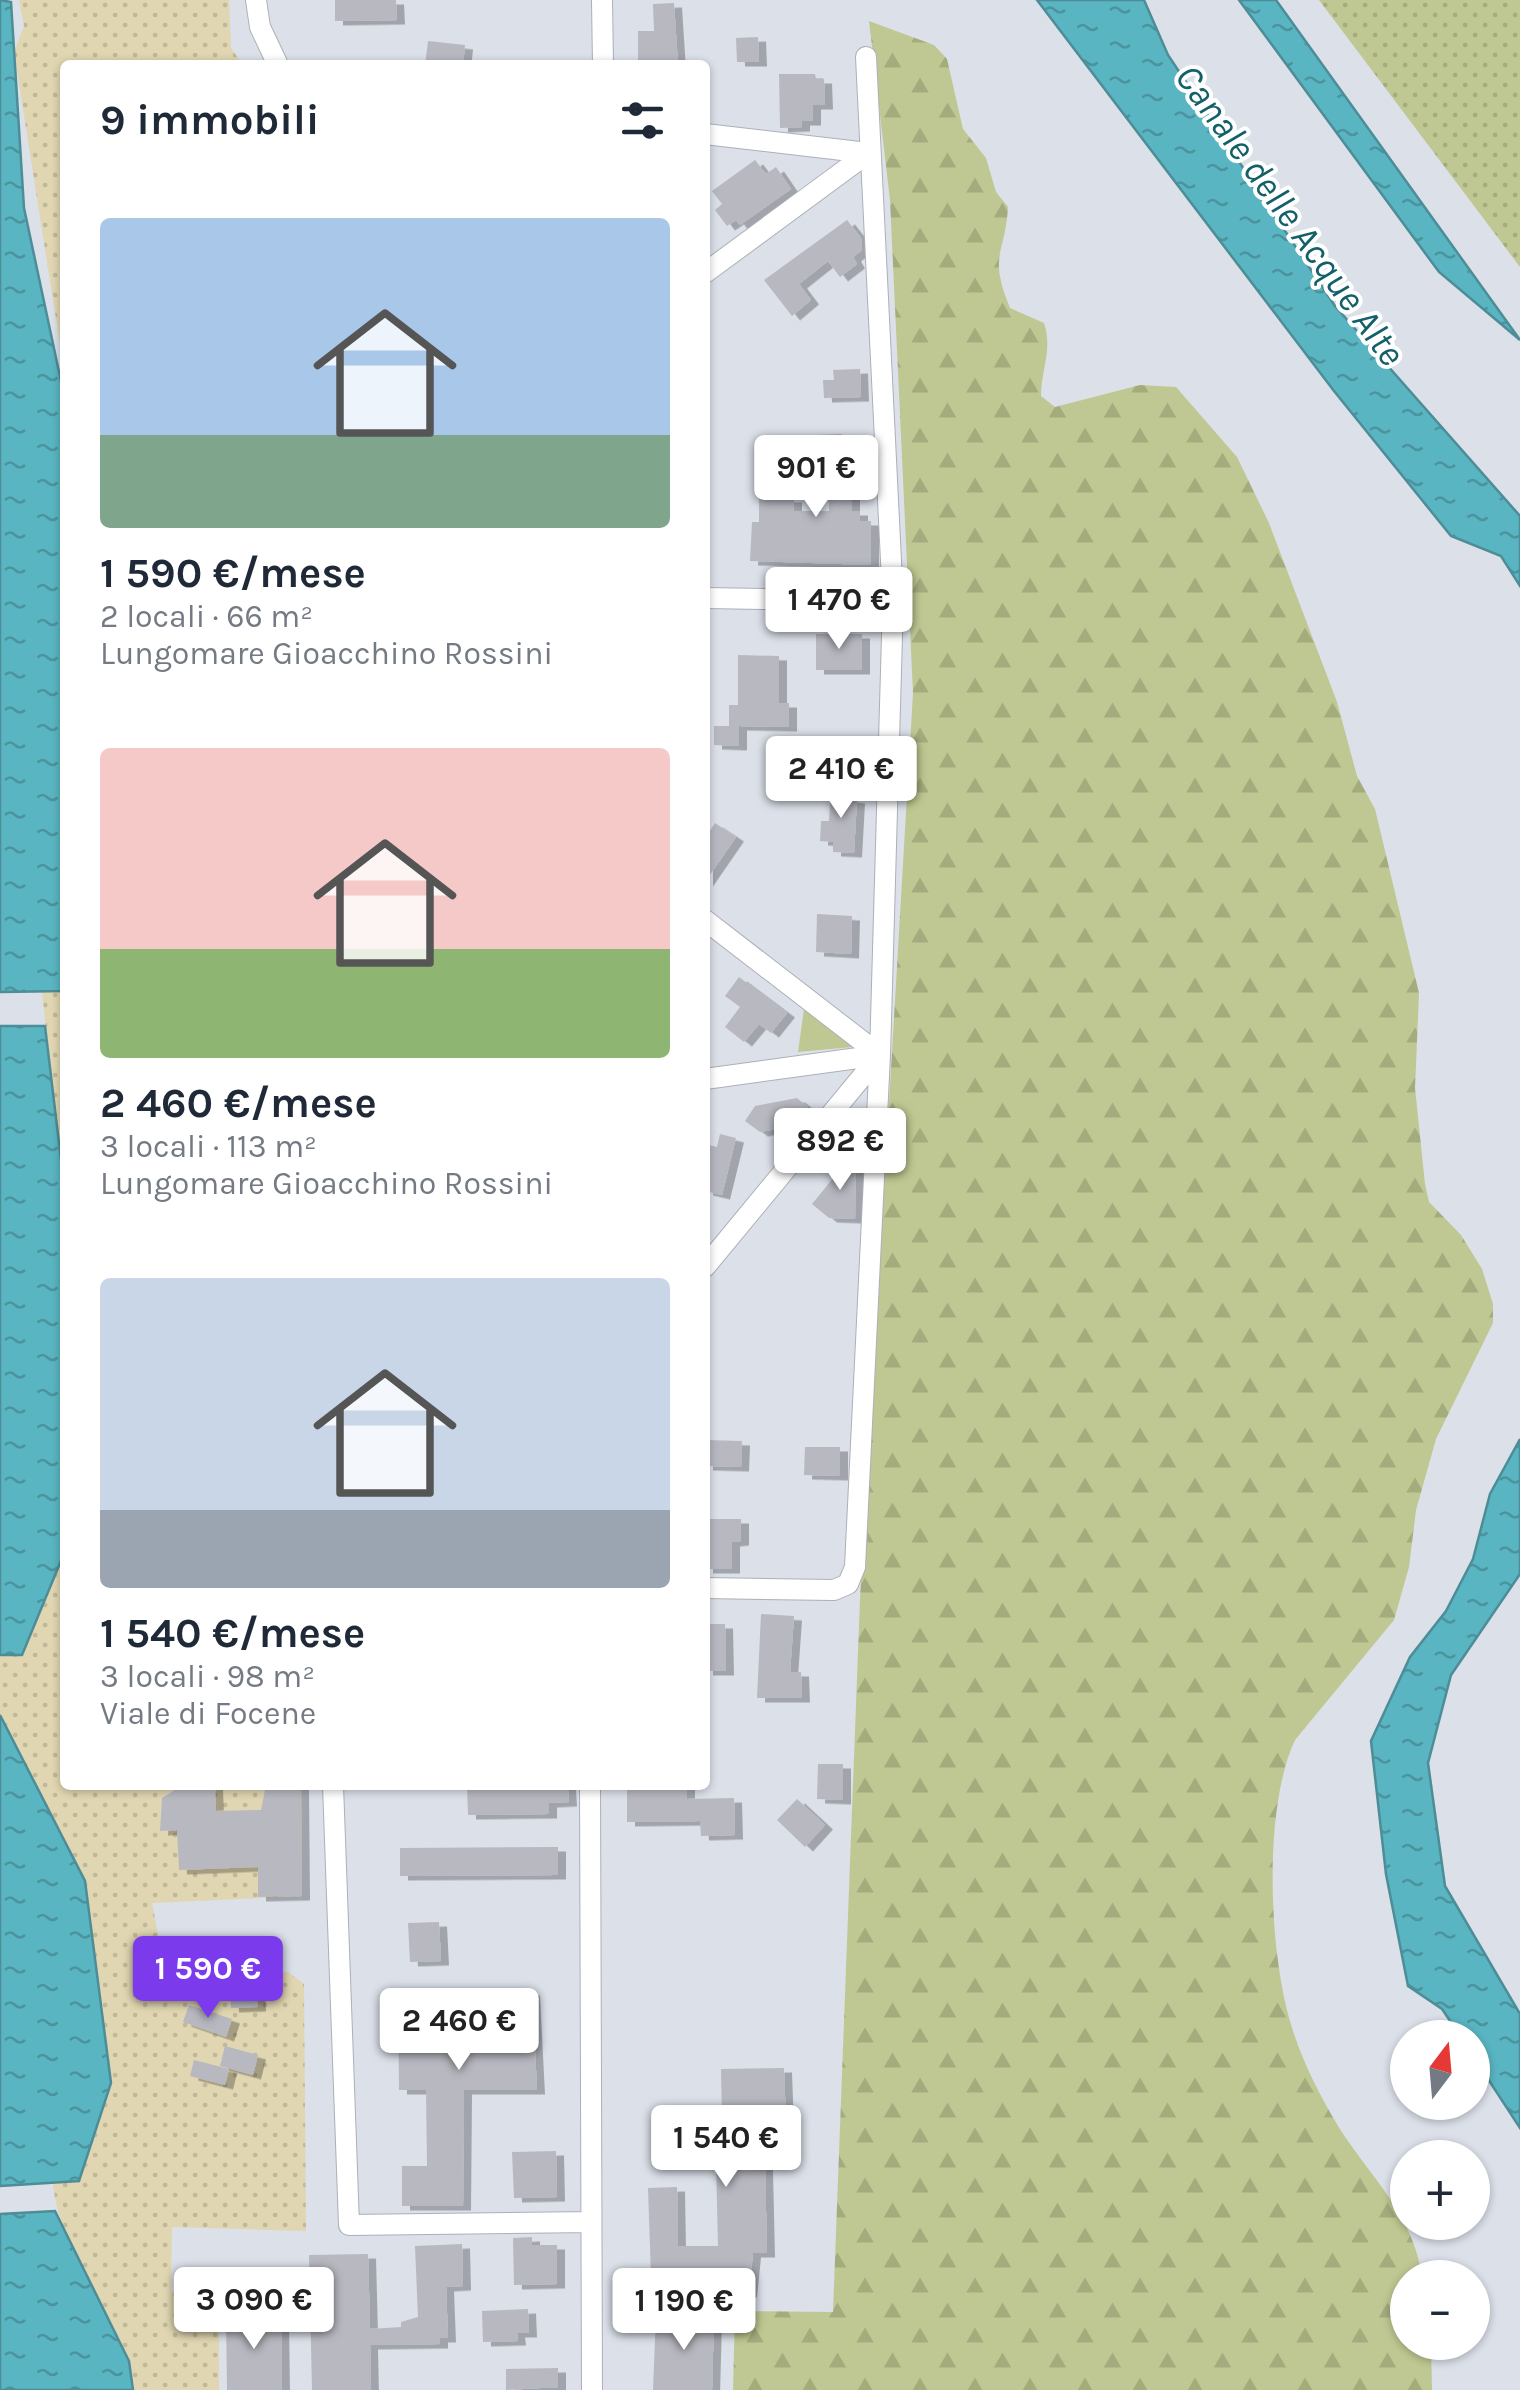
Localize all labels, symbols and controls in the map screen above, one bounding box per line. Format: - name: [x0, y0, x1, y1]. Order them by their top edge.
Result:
- water label: Canale delle Acque Alte: [1166, 56, 1414, 374]
- icon: filters: [615, 93, 670, 148]
- text: 9 immobili: [100, 95, 320, 145]
- icon: home: [295, 283, 475, 463]
- pin: 901 €: [746, 435, 886, 520]
- text: 901 €: [776, 449, 856, 486]
- text: 1 590 €/mese: [100, 548, 366, 598]
- pin: 1 470 €: [747, 567, 931, 652]
- text: 1 470 €: [787, 581, 891, 618]
- text: 2 locali · 66 m²: [100, 598, 313, 635]
- text: Lungomare Gioacchino Rossini: [100, 635, 553, 672]
- pin: 2 410 €: [749, 736, 933, 821]
- text: 2 410 €: [788, 750, 894, 787]
- icon: home: [295, 813, 475, 993]
- text: 2 460 €/mese: [100, 1078, 377, 1128]
- pin: 892 €: [770, 1108, 910, 1193]
- text: 892 €: [796, 1122, 884, 1159]
- text: 3 locali · 113 m²: [100, 1128, 317, 1165]
- text: Lungomare Gioacchino Rossini: [100, 1165, 553, 1202]
- icon: home: [295, 1343, 475, 1523]
- text: 1 540 €/mese: [100, 1608, 365, 1658]
- text: 3 locali · 98 m²: [100, 1658, 315, 1695]
- text: Viale di Focene: [100, 1695, 316, 1732]
- pin: 1 590 €: [116, 1936, 300, 2021]
- text: 1 590 €: [155, 1950, 261, 1987]
- pin: 2 460 €: [367, 1988, 551, 2073]
- text: 2 460 €: [402, 2002, 516, 2039]
- north arrow: [1390, 2020, 1490, 2120]
- map controls: [1390, 2020, 1490, 2360]
- pin: 1 540 €: [634, 2105, 818, 2190]
- text: 1 540 €: [673, 2119, 779, 2156]
- button: +: [1390, 2140, 1490, 2240]
- button: −: [1390, 2260, 1490, 2360]
- pin: 3 090 €: [162, 2267, 346, 2352]
- pin: 1 190 €: [592, 2268, 776, 2353]
- text: 3 090 €: [196, 2281, 312, 2318]
- text: 1 190 €: [634, 2282, 734, 2319]

